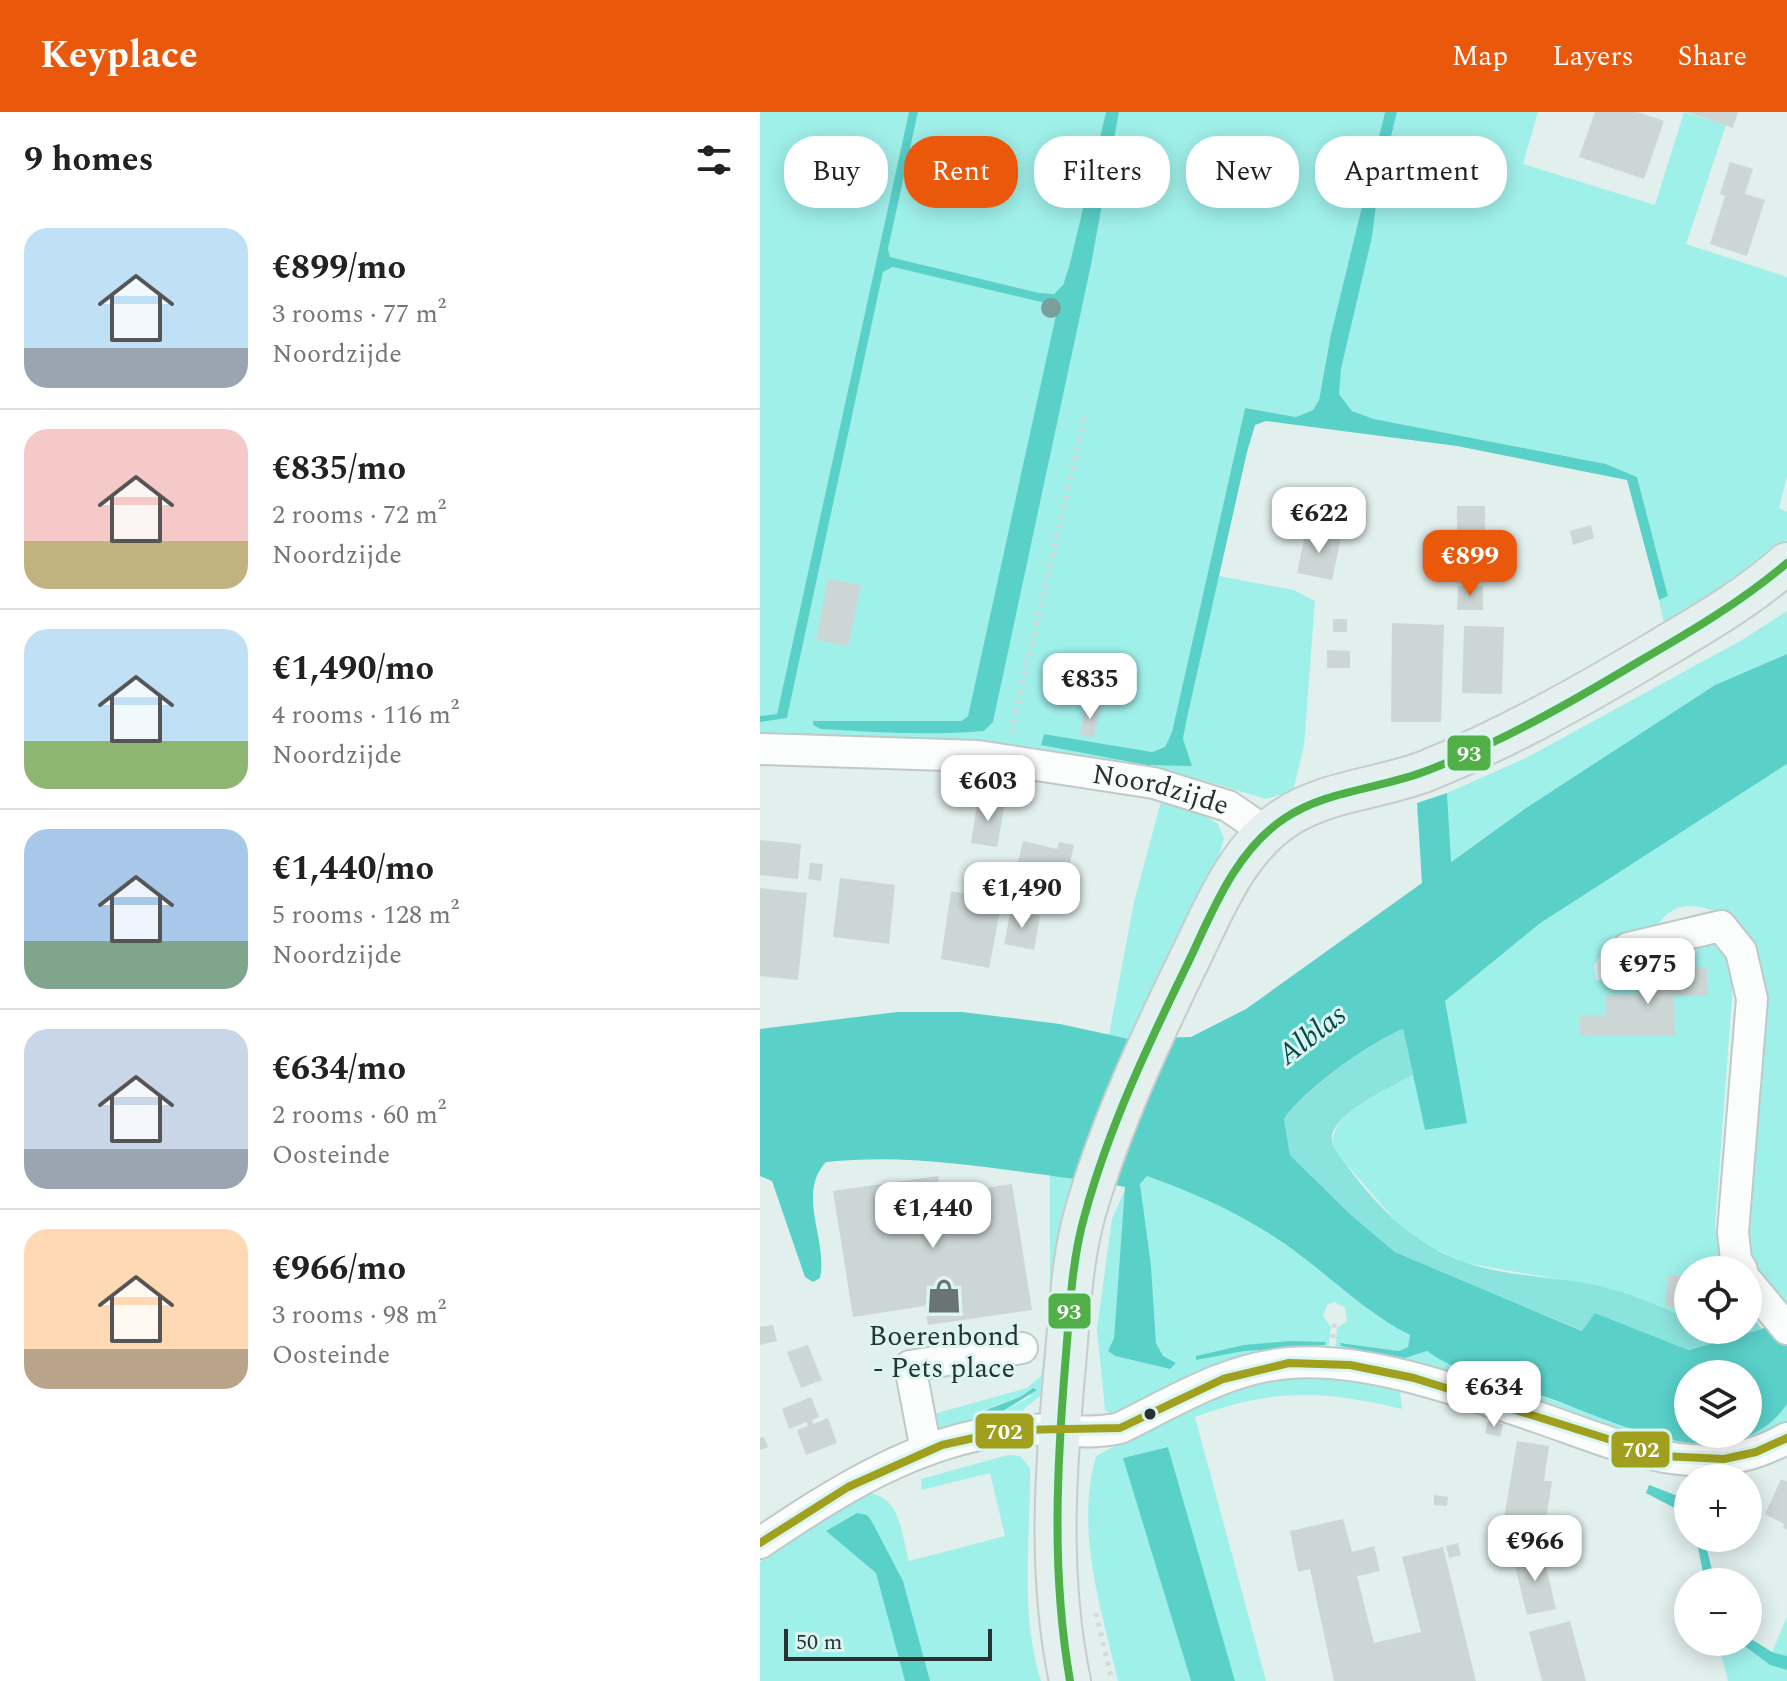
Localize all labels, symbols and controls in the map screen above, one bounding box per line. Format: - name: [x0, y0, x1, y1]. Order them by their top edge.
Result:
- text: Keyplace: [40, 27, 198, 85]
- text: Map: [1452, 35, 1508, 78]
- text: Layers: [1552, 35, 1634, 78]
- text: Share: [1678, 35, 1747, 78]
- text: 9 homes: [24, 134, 154, 186]
- chip: Buy: [784, 136, 888, 208]
- chip: Rent: [904, 136, 1018, 208]
- chip: Filters: [1034, 136, 1170, 208]
- chip: New: [1186, 136, 1299, 208]
- chip: Apartment: [1315, 136, 1507, 208]
- icon: filters: [692, 138, 736, 182]
- text: €899/mo: [272, 242, 406, 294]
- icon: home: [88, 260, 184, 356]
- text: 3 rooms · 77 m²: [272, 294, 446, 334]
- text: Noordzijde: [272, 334, 402, 374]
- text: €835/mo: [272, 443, 406, 495]
- icon: home: [88, 461, 184, 557]
- pin: €622: [1272, 487, 1366, 555]
- text: €622: [1290, 493, 1348, 533]
- text: 2 rooms · 72 m²: [272, 495, 446, 535]
- pin: €899: [1423, 530, 1517, 598]
- text: Noordzijde: [272, 535, 402, 575]
- text: €899: [1441, 536, 1499, 576]
- text: €1,490/mo: [272, 643, 434, 695]
- pin: €835: [1043, 653, 1137, 721]
- text: €835: [1061, 659, 1119, 699]
- icon: home: [88, 661, 184, 757]
- text: 4 rooms · 116 m²: [272, 695, 459, 735]
- line badge: 93: [1446, 734, 1492, 772]
- text: Noordzijde: [272, 735, 402, 775]
- text: 93: [1457, 738, 1481, 771]
- street label: Noordzijde: [1089, 752, 1235, 827]
- pin: €603: [941, 755, 1035, 823]
- text: €603: [959, 761, 1017, 801]
- text: €1,440/mo: [272, 843, 434, 895]
- icon: home: [88, 861, 184, 957]
- pin: €1,490: [957, 862, 1087, 930]
- text: €1,490: [982, 868, 1062, 908]
- text: 5 rooms · 128 m²: [272, 895, 459, 935]
- text: Noordzijde: [272, 935, 402, 975]
- pin: €975: [1601, 938, 1695, 1006]
- text: €975: [1619, 944, 1677, 984]
- water label: Alblas: [1267, 993, 1357, 1077]
- text: €634/mo: [272, 1043, 406, 1095]
- icon: home: [88, 1061, 184, 1157]
- text: 2 rooms · 60 m²: [272, 1095, 446, 1135]
- text: Oosteinde: [272, 1135, 390, 1175]
- pin: €1,440: [868, 1182, 998, 1250]
- text: €1,440: [893, 1188, 973, 1228]
- text: €966/mo: [272, 1243, 406, 1295]
- map controls: [1674, 1256, 1762, 1656]
- button: locate: [1674, 1256, 1762, 1344]
- icon: home: [88, 1261, 184, 1357]
- shop icon: Boerenbond - Pets place: [925, 1277, 963, 1315]
- line badge: 93: [1047, 1292, 1092, 1330]
- text: 3 rooms · 98 m²: [272, 1295, 446, 1335]
- text: 93: [1057, 1296, 1081, 1329]
- place label: Boerenbond - Pets place: [868, 1315, 1020, 1390]
- text: Oosteinde: [272, 1335, 390, 1375]
- button: layers: [1674, 1360, 1762, 1448]
- pin: €634: [1447, 1361, 1541, 1429]
- text: €634: [1465, 1367, 1523, 1407]
- unlabelled marker: [1142, 1406, 1158, 1422]
- line badge: 702: [974, 1412, 1035, 1450]
- text: 702: [985, 1416, 1023, 1449]
- line badge: 702: [1610, 1430, 1671, 1469]
- text: 702: [1622, 1434, 1660, 1467]
- button: +: [1674, 1464, 1762, 1552]
- pin: €966: [1488, 1515, 1582, 1583]
- text: €966: [1506, 1521, 1564, 1561]
- button: −: [1674, 1568, 1762, 1656]
- scale bar: [784, 1625, 992, 1661]
- text: 50 m: [796, 1626, 842, 1659]

